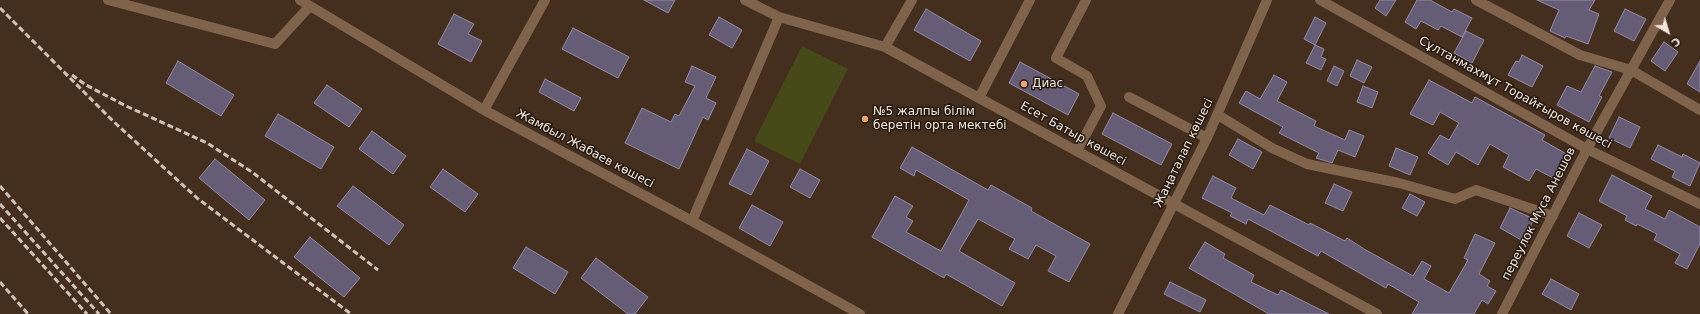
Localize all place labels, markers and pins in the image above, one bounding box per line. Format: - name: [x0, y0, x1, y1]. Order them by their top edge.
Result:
- place label: Диас: [1032, 77, 1063, 91]
- marker: Диас: [1019, 79, 1029, 89]
- place label: №5 жалпы білім беретін орта мектебі: [873, 105, 1007, 133]
- marker: №5 жалпы білім беретін орта мектебі: [860, 114, 870, 124]

